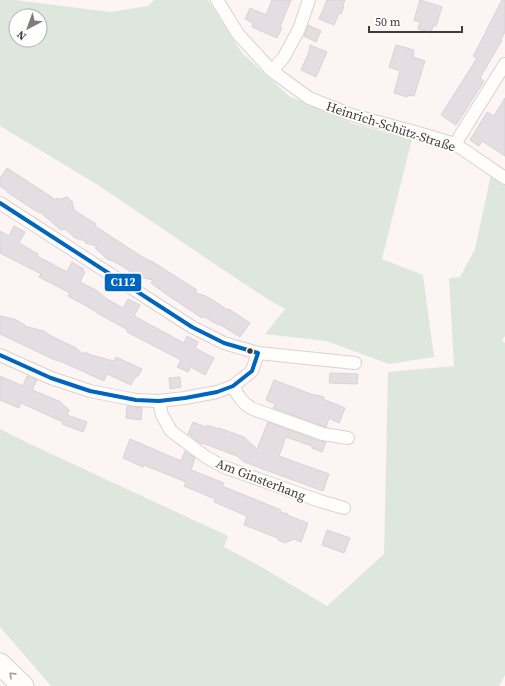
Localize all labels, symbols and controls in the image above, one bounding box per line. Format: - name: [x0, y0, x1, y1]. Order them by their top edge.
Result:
- north arrow: [8, 8, 48, 48]
- scale bar: [369, 8, 462, 34]
- text: 50 m: [375, 14, 401, 30]
- text: N: [14, 27, 30, 43]
- street label: Heinrich-Schütz-Straße: [324, 97, 458, 156]
- line badge: C112: [104, 273, 142, 292]
- text: C112: [111, 275, 135, 290]
- unlabelled marker: [245, 346, 255, 356]
- street label: Am Ginsterhang: [214, 455, 308, 504]
- one-way arrow: [9, 673, 16, 680]

